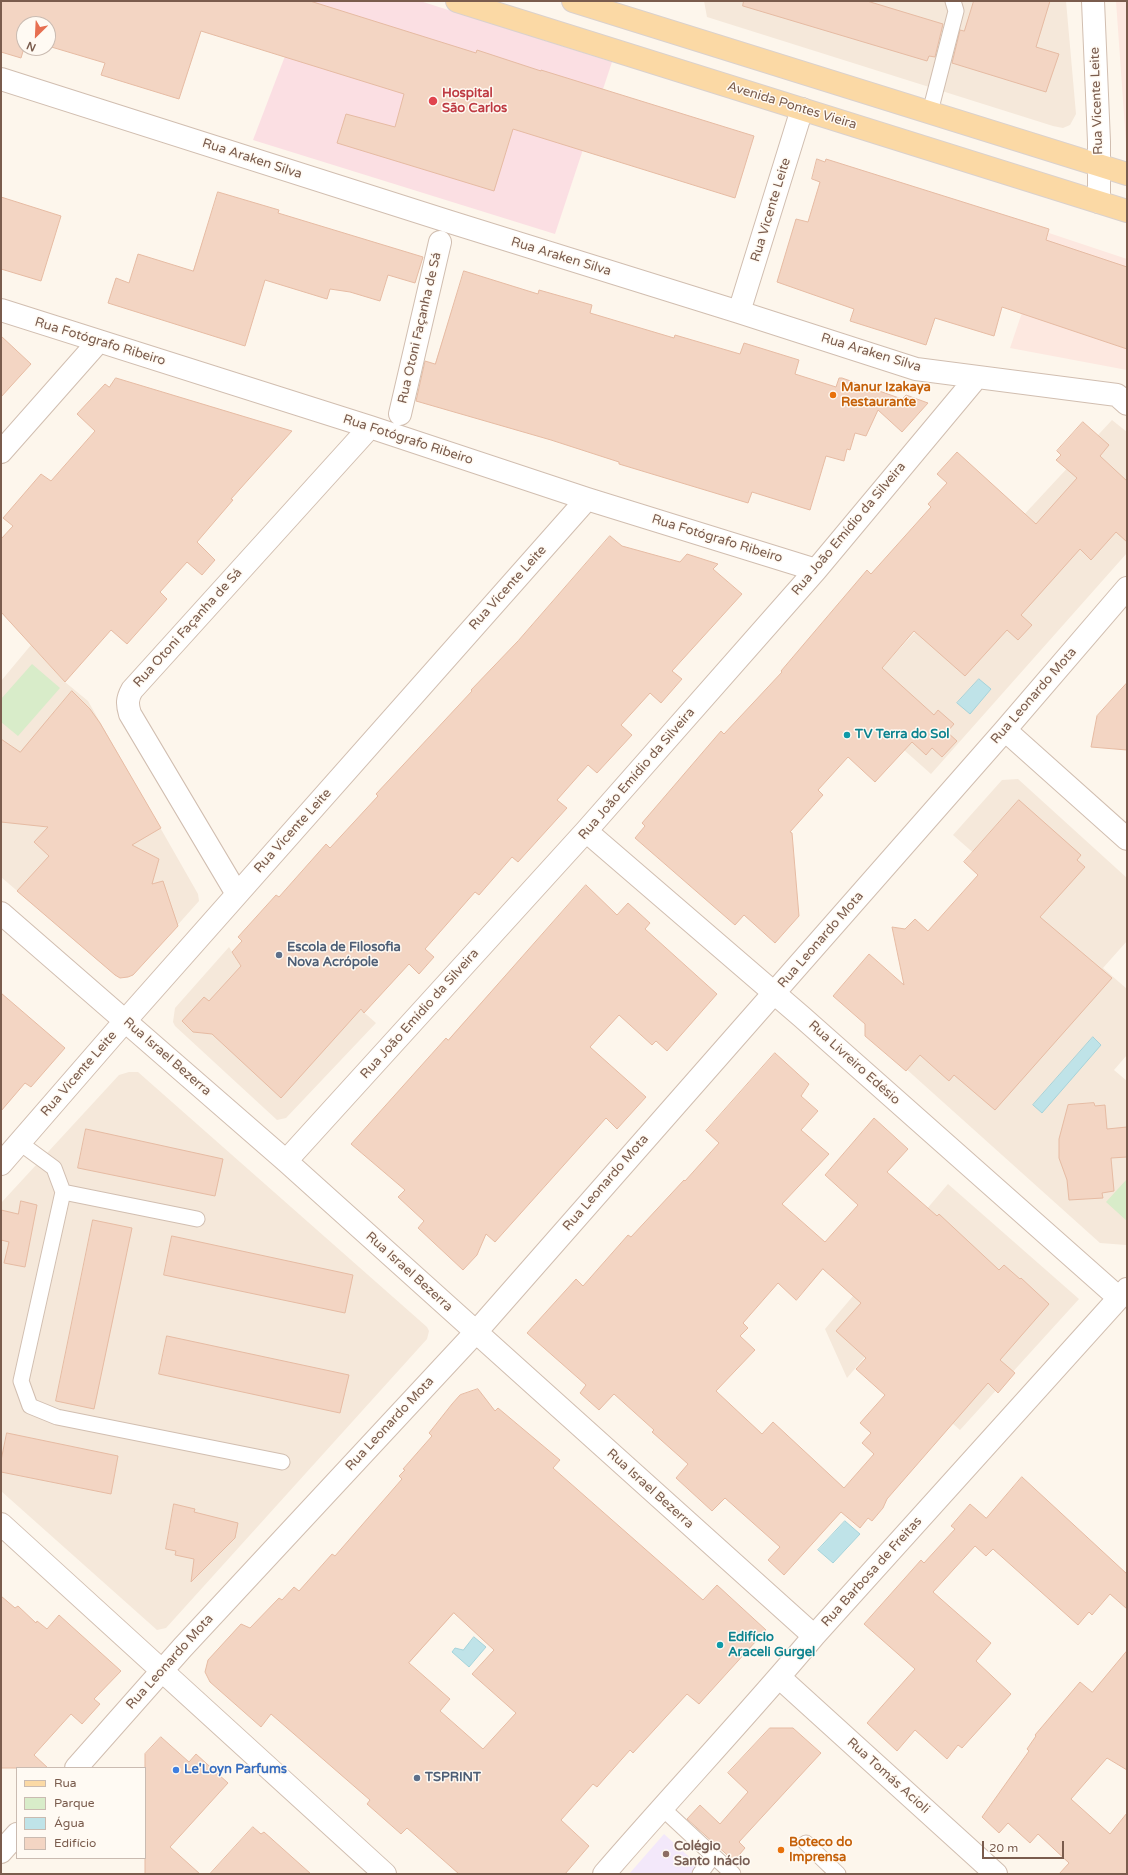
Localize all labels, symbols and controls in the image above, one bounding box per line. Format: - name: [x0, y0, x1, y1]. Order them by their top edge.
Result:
- north arrow: [16, 16, 56, 56]
- text: N: [25, 39, 38, 54]
- street label: Rua Vicente Leite: [1087, 47, 1107, 155]
- street label: Avenida Pontes Vieira: [725, 79, 859, 133]
- place label: Hospital São Carlos: [442, 86, 507, 117]
- marker: Hospital São Carlos: [427, 95, 439, 107]
- street label: Rua Araken Silva: [200, 136, 304, 182]
- street label: Rua Vicente Leite: [748, 156, 794, 264]
- street label: Rua Araken Silva: [509, 234, 613, 280]
- street label: Rua Otoni Façanha de Sá: [395, 251, 445, 405]
- street label: Rua Fotógrafo Ribeiro: [33, 315, 167, 369]
- street label: Rua Araken Silva: [819, 330, 923, 376]
- place label: Manur Izakaya Restaurante: [841, 380, 931, 411]
- marker: Manur Izakaya Restaurante: [828, 390, 838, 400]
- street label: Rua Fotógrafo Ribeiro: [341, 412, 475, 468]
- street label: Rua João Emídio da Silveira: [789, 459, 909, 599]
- street label: Rua Fotógrafo Ribeiro: [650, 512, 784, 566]
- street label: Rua Vicente Leite: [466, 543, 550, 633]
- street label: Rua Otoni Façanha de Sá: [130, 565, 246, 691]
- street label: Rua Leonardo Mota: [988, 645, 1080, 747]
- street label: Rua João Emídio da Silveira: [576, 705, 698, 843]
- place label: TV Terra do Sol: [855, 727, 950, 743]
- marker: TV Terra do Sol: [842, 730, 852, 740]
- street label: Rua Vicente Leite: [251, 786, 335, 876]
- street label: Rua Leonardo Mota: [775, 889, 867, 991]
- place label: Escola de Filosofia Nova Acrópole: [287, 940, 401, 971]
- street label: Rua João Emídio da Silveira: [358, 946, 482, 1082]
- marker: Escola de Filosofia Nova Acrópole: [274, 950, 284, 960]
- street label: Rua Israel Bezerra: [120, 1015, 214, 1099]
- street label: Rua Livreiro Edésio: [805, 1018, 903, 1108]
- street label: Rua Vicente Leite: [38, 1028, 120, 1120]
- street label: Rua Leonardo Mota: [560, 1132, 652, 1234]
- street label: Rua Israel Bezerra: [362, 1229, 456, 1315]
- street label: Rua Leonardo Mota: [342, 1374, 438, 1474]
- street label: Rua Israel Bezerra: [603, 1446, 697, 1532]
- street label: Rua Barbosa de Freitas: [819, 1514, 925, 1630]
- street label: Rua Leonardo Mota: [123, 1611, 217, 1713]
- place label: Edifício Araceli Gurgel: [728, 1630, 815, 1661]
- marker: Edifício Araceli Gurgel: [715, 1640, 725, 1650]
- street label: Rua Tomás Acioli: [843, 1735, 933, 1817]
- place label: Le'Loyn Parfums: [184, 1762, 287, 1778]
- marker: Le'Loyn Parfums: [171, 1765, 181, 1775]
- legend: [16, 1767, 146, 1859]
- place label: TSPRINT: [425, 1770, 481, 1786]
- marker: TSPRINT: [412, 1773, 422, 1783]
- text: Rua: [54, 1776, 77, 1790]
- text: Parque: [54, 1796, 95, 1810]
- text: Água: [54, 1816, 84, 1830]
- scale bar: [984, 1833, 1066, 1859]
- place label: Boteco do Imprensa: [789, 1835, 852, 1866]
- text: Edifício: [54, 1836, 96, 1850]
- place label: Colégio Santo Inácio: [674, 1839, 750, 1870]
- text: 20 m: [989, 1841, 1018, 1855]
- marker: Boteco do Imprensa: [776, 1845, 786, 1855]
- marker: Colégio Santo Inácio: [661, 1849, 671, 1859]

